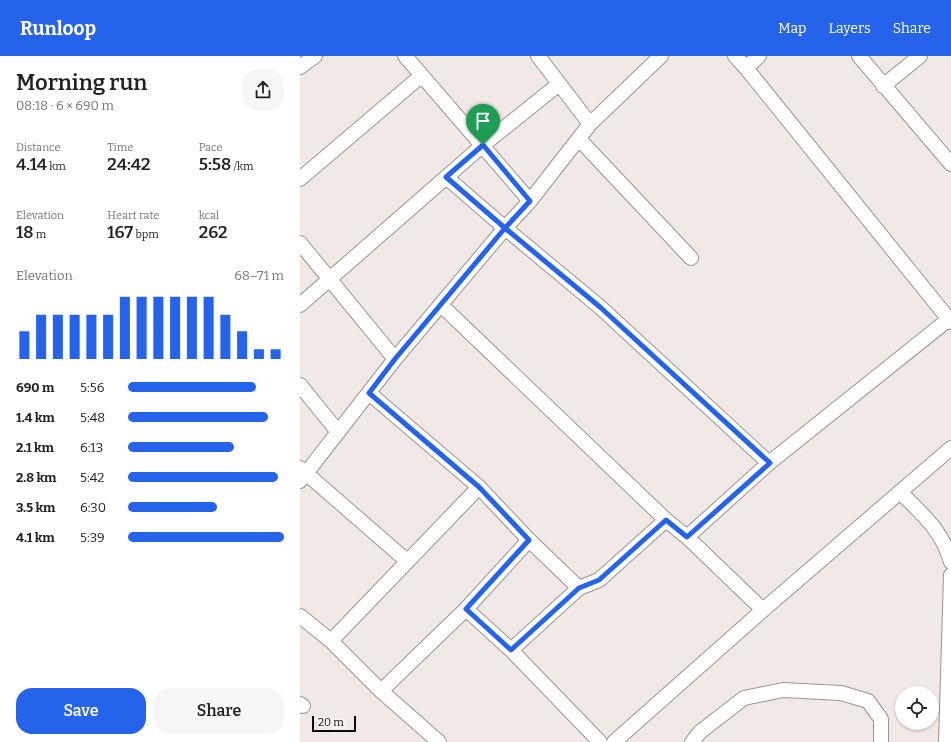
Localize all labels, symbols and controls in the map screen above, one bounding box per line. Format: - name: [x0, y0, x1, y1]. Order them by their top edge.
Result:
- text: Runloop: [20, 17, 96, 40]
- text: Map: [778, 20, 806, 37]
- text: Layers: [828, 20, 871, 37]
- text: Share: [893, 20, 931, 37]
- text: Morning run: [16, 69, 147, 96]
- button: share: [242, 69, 284, 111]
- text: 08:18 · 6 × 690 m: [16, 98, 114, 113]
- pin: [466, 104, 500, 145]
- icon: arrive: [472, 110, 494, 132]
- text: Distance: [16, 141, 61, 154]
- text: Time: [107, 141, 133, 154]
- text: Pace: [199, 141, 222, 154]
- text: 4.14: [16, 154, 47, 175]
- text: 24:42: [107, 154, 151, 175]
- text: 5:58: [199, 154, 231, 175]
- text: km: [47, 160, 66, 173]
- text: /km: [231, 160, 254, 173]
- text: Elevation: [16, 209, 64, 222]
- text: Heart rate: [107, 209, 159, 222]
- text: kcal: [199, 209, 219, 222]
- text: 18: [16, 222, 33, 243]
- text: 167: [107, 222, 133, 243]
- text: 262: [199, 222, 227, 243]
- text: m: [33, 228, 46, 241]
- text: bpm: [133, 228, 159, 241]
- text: Elevation: [16, 268, 73, 283]
- text: 68–71 m: [234, 268, 284, 283]
- text: 690 m: [16, 380, 54, 395]
- text: 5:56: [80, 380, 104, 395]
- text: 1.4 km: [16, 410, 55, 425]
- text: 5:48: [80, 410, 105, 425]
- text: 2.1 km: [16, 440, 54, 455]
- text: 6:13: [80, 440, 103, 455]
- text: 2.8 km: [16, 470, 56, 485]
- text: 5:42: [80, 470, 104, 485]
- text: 3.5 km: [16, 500, 55, 515]
- text: 6:30: [80, 500, 106, 515]
- text: 4.1 km: [16, 530, 55, 545]
- text: 5:39: [80, 530, 105, 545]
- map controls: [895, 686, 939, 730]
- button: locate: [895, 686, 939, 730]
- button: Save: [16, 688, 146, 734]
- button: Share: [154, 688, 284, 734]
- scale bar: [312, 714, 356, 733]
- text: 20 m: [318, 716, 344, 729]

